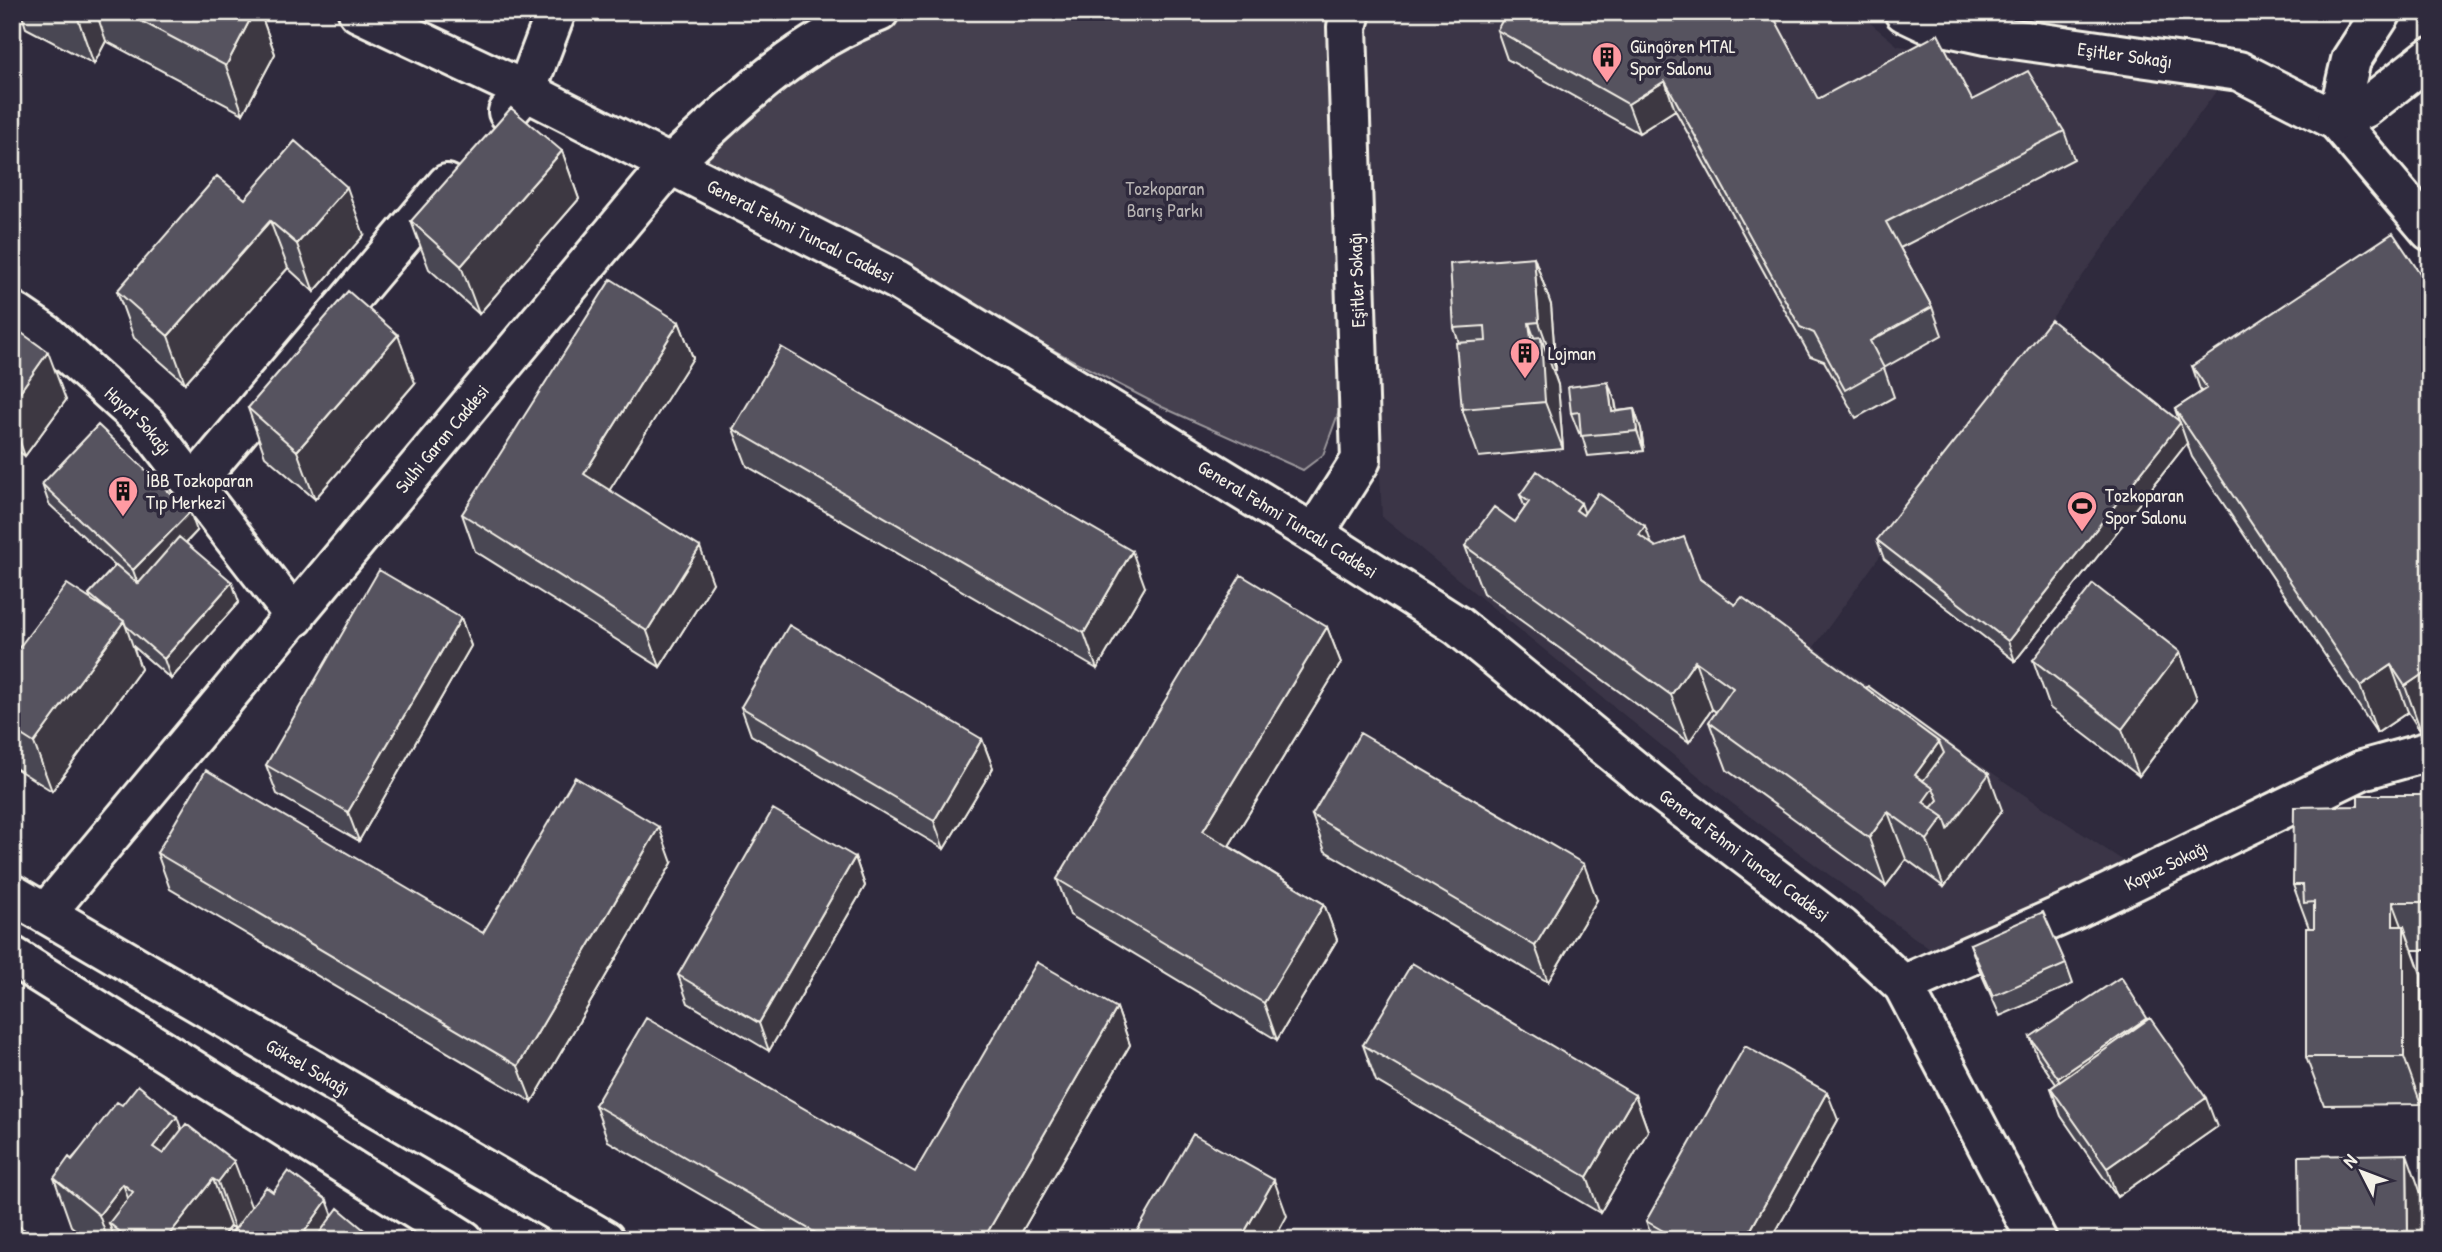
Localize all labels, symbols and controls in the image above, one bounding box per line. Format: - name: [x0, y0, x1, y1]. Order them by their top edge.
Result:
- place label: Güngören MTAL Spor Salonu: [1630, 33, 1736, 81]
- street label: Eşitler Sokağı: [2076, 35, 2174, 74]
- building icon: Güngören MTAL Spor Salonu: [1590, 40, 1624, 84]
- street label: General Fehmi Tuncalı Caddesi: [703, 172, 899, 289]
- park label: Tozkoparan Barış Parkı: [1125, 175, 1205, 223]
- street label: Eşitler Sokağı: [1341, 232, 1371, 328]
- building icon: Lojman: [1508, 336, 1542, 380]
- place label: Lojman: [1548, 340, 1596, 366]
- street label: Sulhi Garan Caddesi: [389, 378, 495, 498]
- street label: Hayat Sokağı: [99, 380, 178, 460]
- street label: General Fehmi Tuncalı Caddesi: [1193, 453, 1383, 584]
- place label: İBB Tozkoparan Tıp Merkezi: [146, 467, 253, 515]
- building icon: İBB Tozkoparan Tıp Merkezi: [106, 474, 140, 518]
- place label: Tozkoparan Spor Salonu: [2105, 482, 2187, 530]
- sports icon: Tozkoparan Spor Salonu: [2065, 489, 2099, 533]
- street label: General Fehmi Tuncalı Caddesi: [1654, 782, 1835, 928]
- street label: Kopuz Sokağı: [2120, 834, 2212, 897]
- street label: Göksel Sokağı: [261, 1032, 355, 1102]
- north arrow: [2326, 1136, 2396, 1206]
- text: N: [2336, 1148, 2362, 1173]

